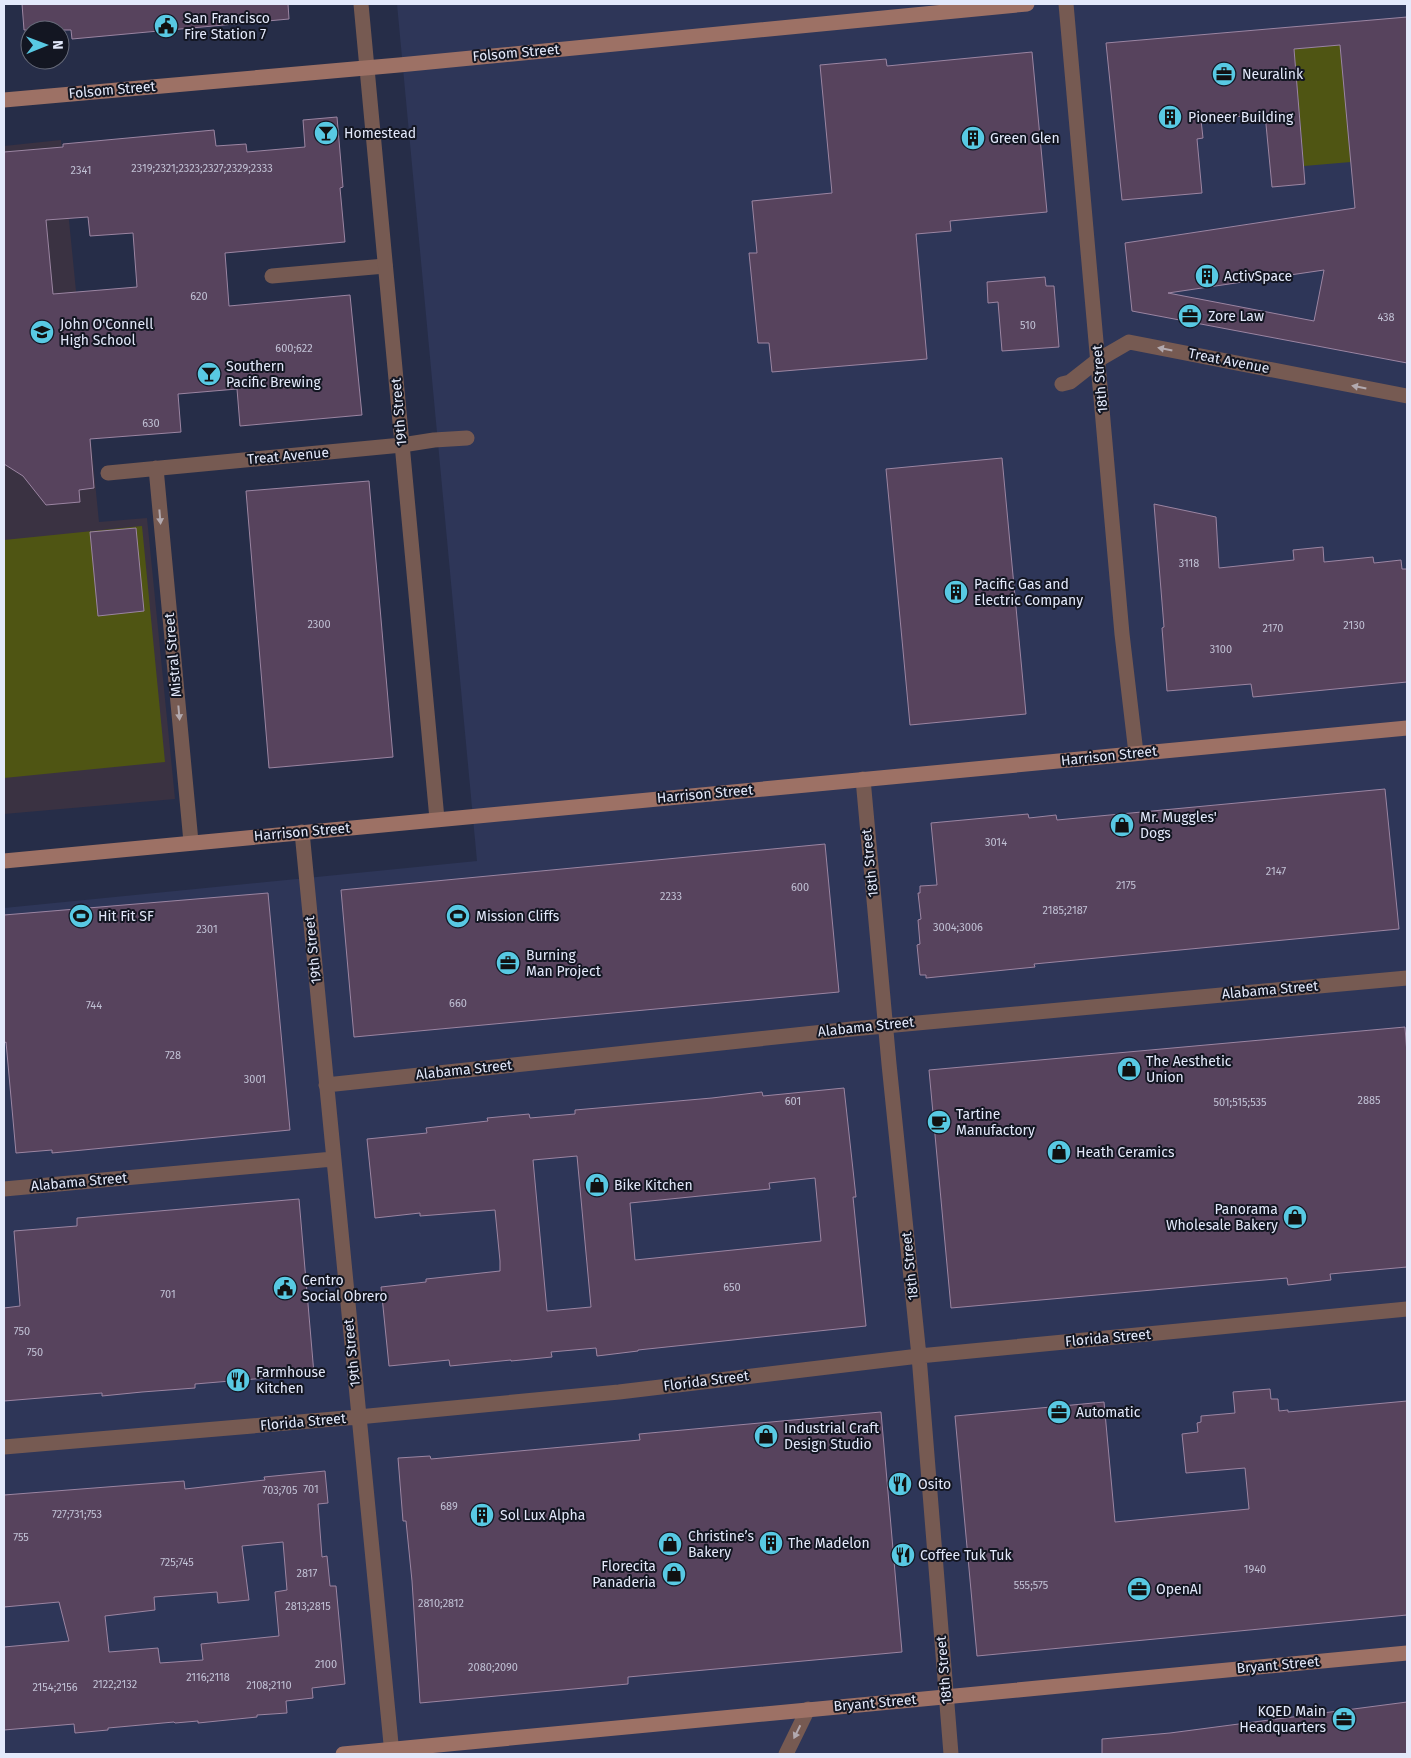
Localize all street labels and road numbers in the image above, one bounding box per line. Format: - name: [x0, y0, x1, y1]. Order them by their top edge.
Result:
- street label: Folsom Street: [472, 41, 561, 65]
- street label: Folsom Street: [68, 78, 157, 102]
- street label: 18th Street: [1088, 343, 1111, 414]
- street label: Treat Avenue: [1187, 345, 1271, 377]
- street label: 19th Street: [387, 376, 410, 447]
- street label: Treat Avenue: [246, 444, 330, 468]
- street label: Mistral Street: [161, 611, 185, 698]
- street label: Harrison Street: [1060, 742, 1159, 769]
- street label: Harrison Street: [656, 781, 755, 807]
- street label: Harrison Street: [253, 819, 352, 845]
- street label: 18th Street: [858, 827, 882, 898]
- street label: 19th Street: [301, 914, 325, 985]
- street label: Alabama Street: [1221, 977, 1320, 1003]
- street label: Alabama Street: [817, 1013, 916, 1041]
- street label: Alabama Street: [415, 1056, 514, 1084]
- street label: Alabama Street: [30, 1169, 129, 1195]
- street label: 18th Street: [898, 1230, 922, 1301]
- street label: 19th Street: [340, 1317, 364, 1388]
- street label: Florida Street: [1064, 1326, 1153, 1350]
- street label: Florida Street: [662, 1367, 751, 1395]
- street label: Florida Street: [259, 1410, 348, 1434]
- street label: 18th Street: [932, 1634, 955, 1705]
- street label: Bryant Street: [1236, 1653, 1321, 1677]
- street label: Bryant Street: [833, 1691, 918, 1715]

